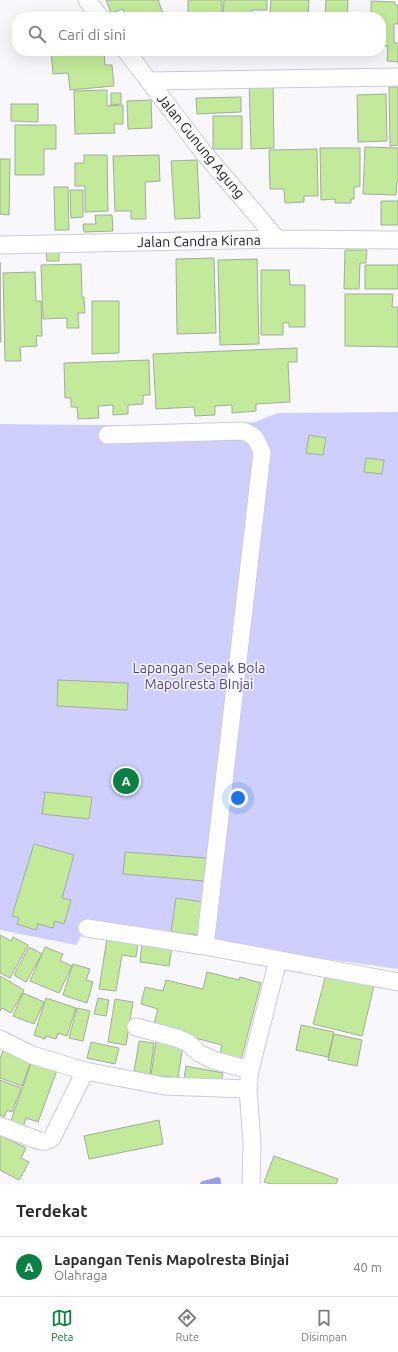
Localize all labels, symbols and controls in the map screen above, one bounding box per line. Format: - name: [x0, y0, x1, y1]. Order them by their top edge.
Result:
- search box: [12, 12, 386, 56]
- icon: search: [26, 23, 48, 45]
- text: Cari di sini: [58, 26, 126, 43]
- street label: Jalan Gunung Agung: [154, 90, 248, 202]
- street label: Jalan Candra Kirana: [137, 232, 261, 250]
- park label: Lapangan Sepak Bola Mapolresta BInjai: [133, 660, 265, 692]
- pin: A: [113, 766, 139, 796]
- your location: [228, 788, 248, 808]
- text: Terdekat: [16, 1201, 88, 1220]
- text: Lapangan Tenis Mapolresta Binjai: [54, 1251, 289, 1268]
- text: A: [24, 1260, 34, 1274]
- text: 40 m: [353, 1260, 382, 1274]
- text: Olahraga: [54, 1268, 107, 1282]
- tab: Peta: [51, 1307, 73, 1343]
- tab: Rute: [176, 1307, 199, 1343]
- tab: Disimpan: [301, 1307, 347, 1343]

